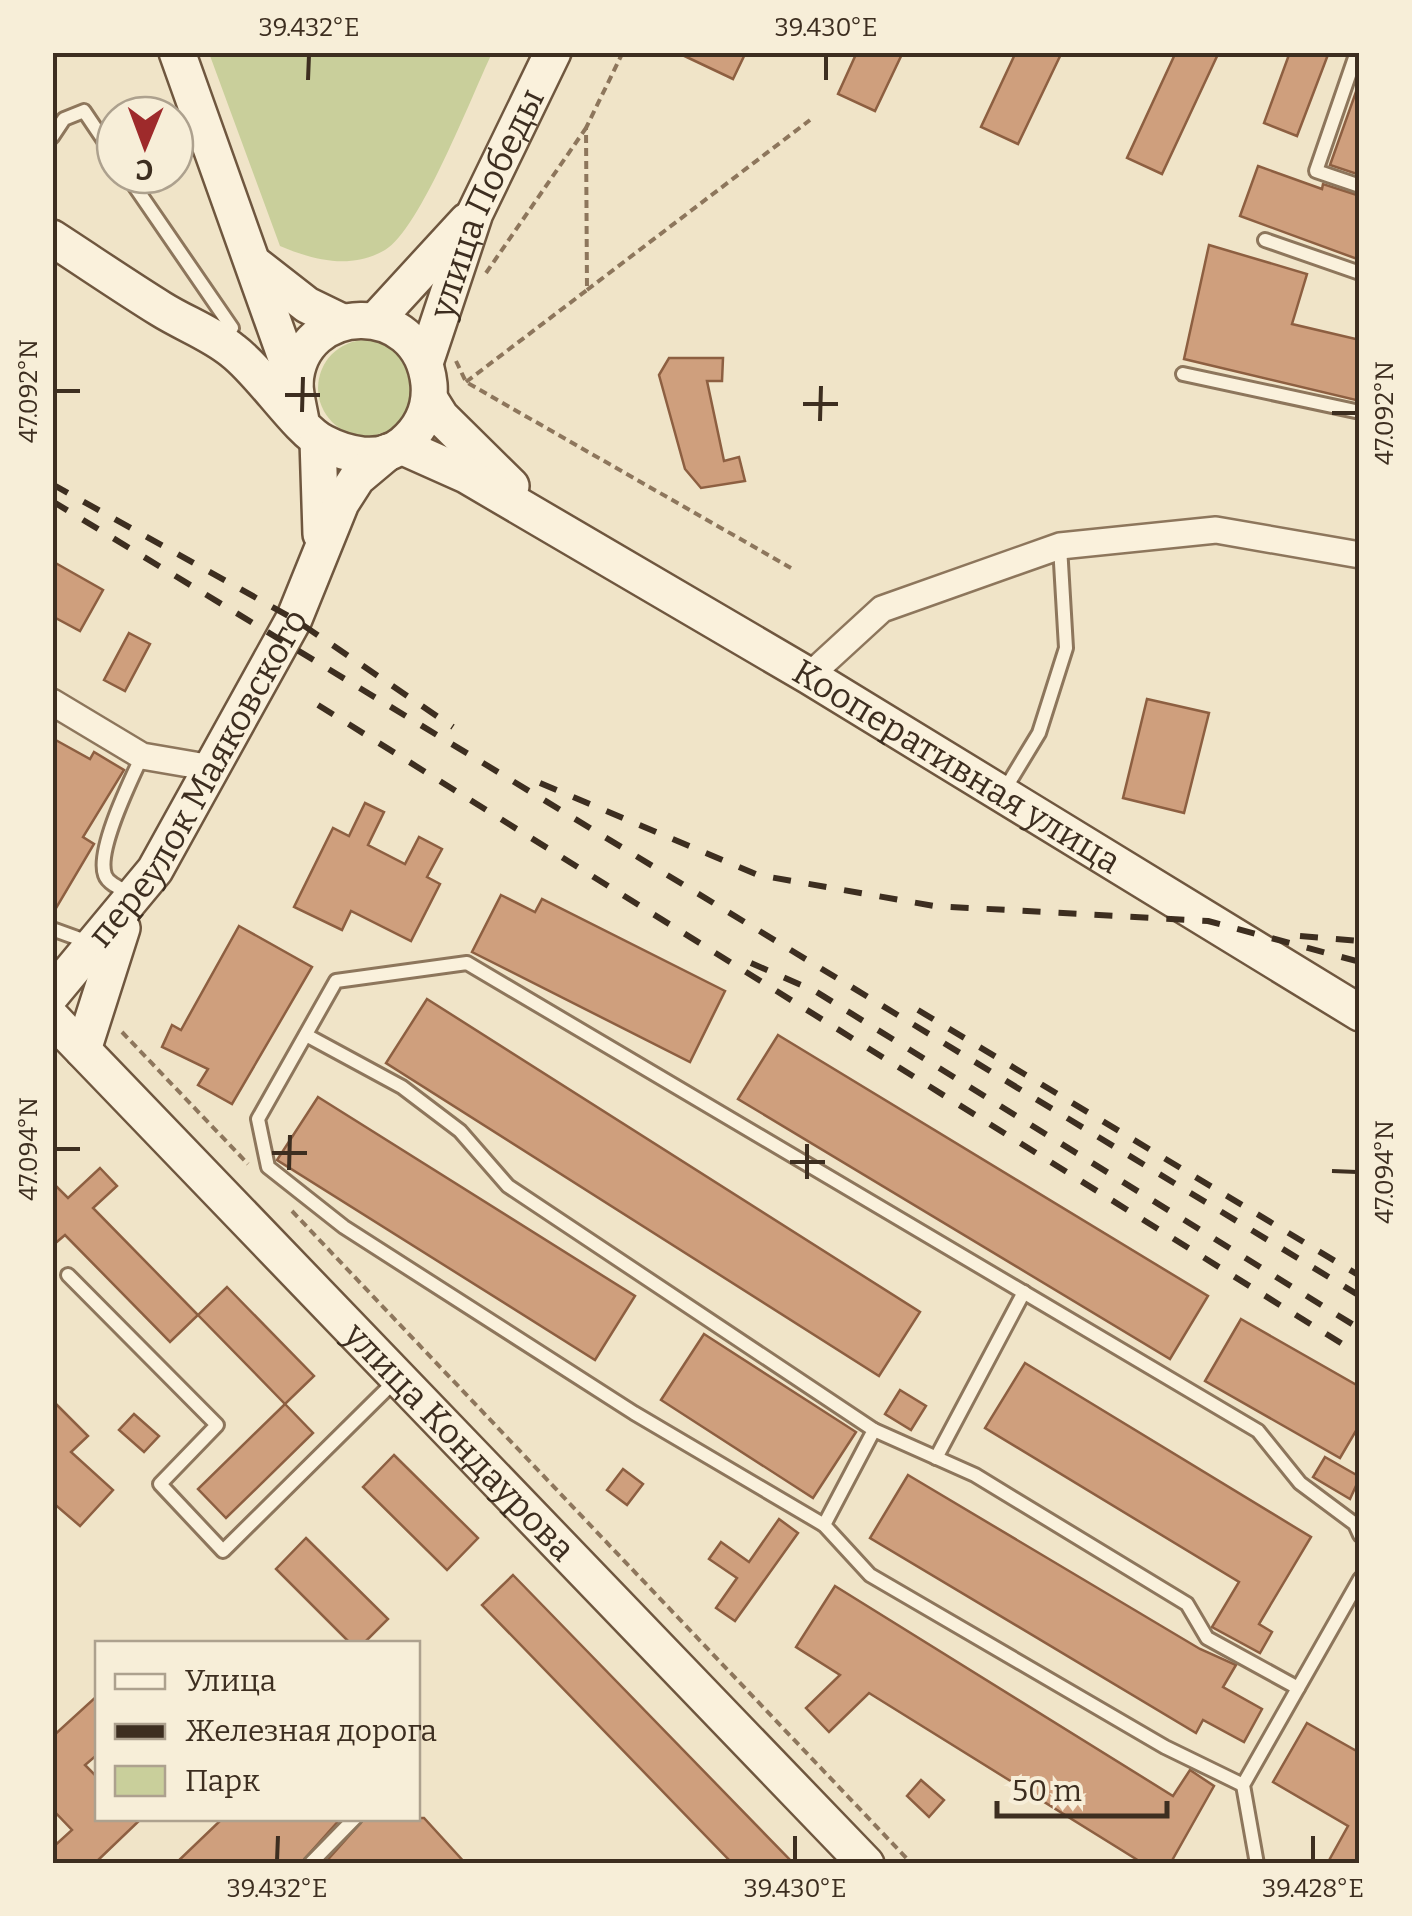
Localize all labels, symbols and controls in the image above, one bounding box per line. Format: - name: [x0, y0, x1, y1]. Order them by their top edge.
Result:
- text: 39.432°E: [258, 13, 360, 43]
- text: 39.430°E: [774, 13, 878, 43]
- street label: улица Победы: [420, 82, 553, 324]
- north arrow: [95, 95, 195, 195]
- text: С: [135, 153, 154, 186]
- text: 47.092°N: [14, 339, 44, 443]
- text: 47.092°N: [1370, 361, 1400, 465]
- street label: переулок Маяковского: [79, 602, 316, 955]
- street label: Кооперативная улица: [785, 650, 1128, 883]
- text: 47.094°N: [14, 1097, 44, 1201]
- text: 47.094°N: [1370, 1120, 1400, 1224]
- street label: улица Кондаурова: [335, 1313, 584, 1570]
- legend: [95, 1641, 420, 1821]
- text: Улица: [185, 1663, 276, 1699]
- text: Железная дорога: [185, 1713, 437, 1749]
- scale bar: [997, 1756, 1167, 1818]
- text: Парк: [185, 1763, 260, 1799]
- text: 50 m: [1012, 1773, 1082, 1809]
- text: 39.432°E: [226, 1874, 328, 1904]
- text: 39.430°E: [743, 1874, 847, 1904]
- text: 39.428°E: [1262, 1874, 1364, 1904]

